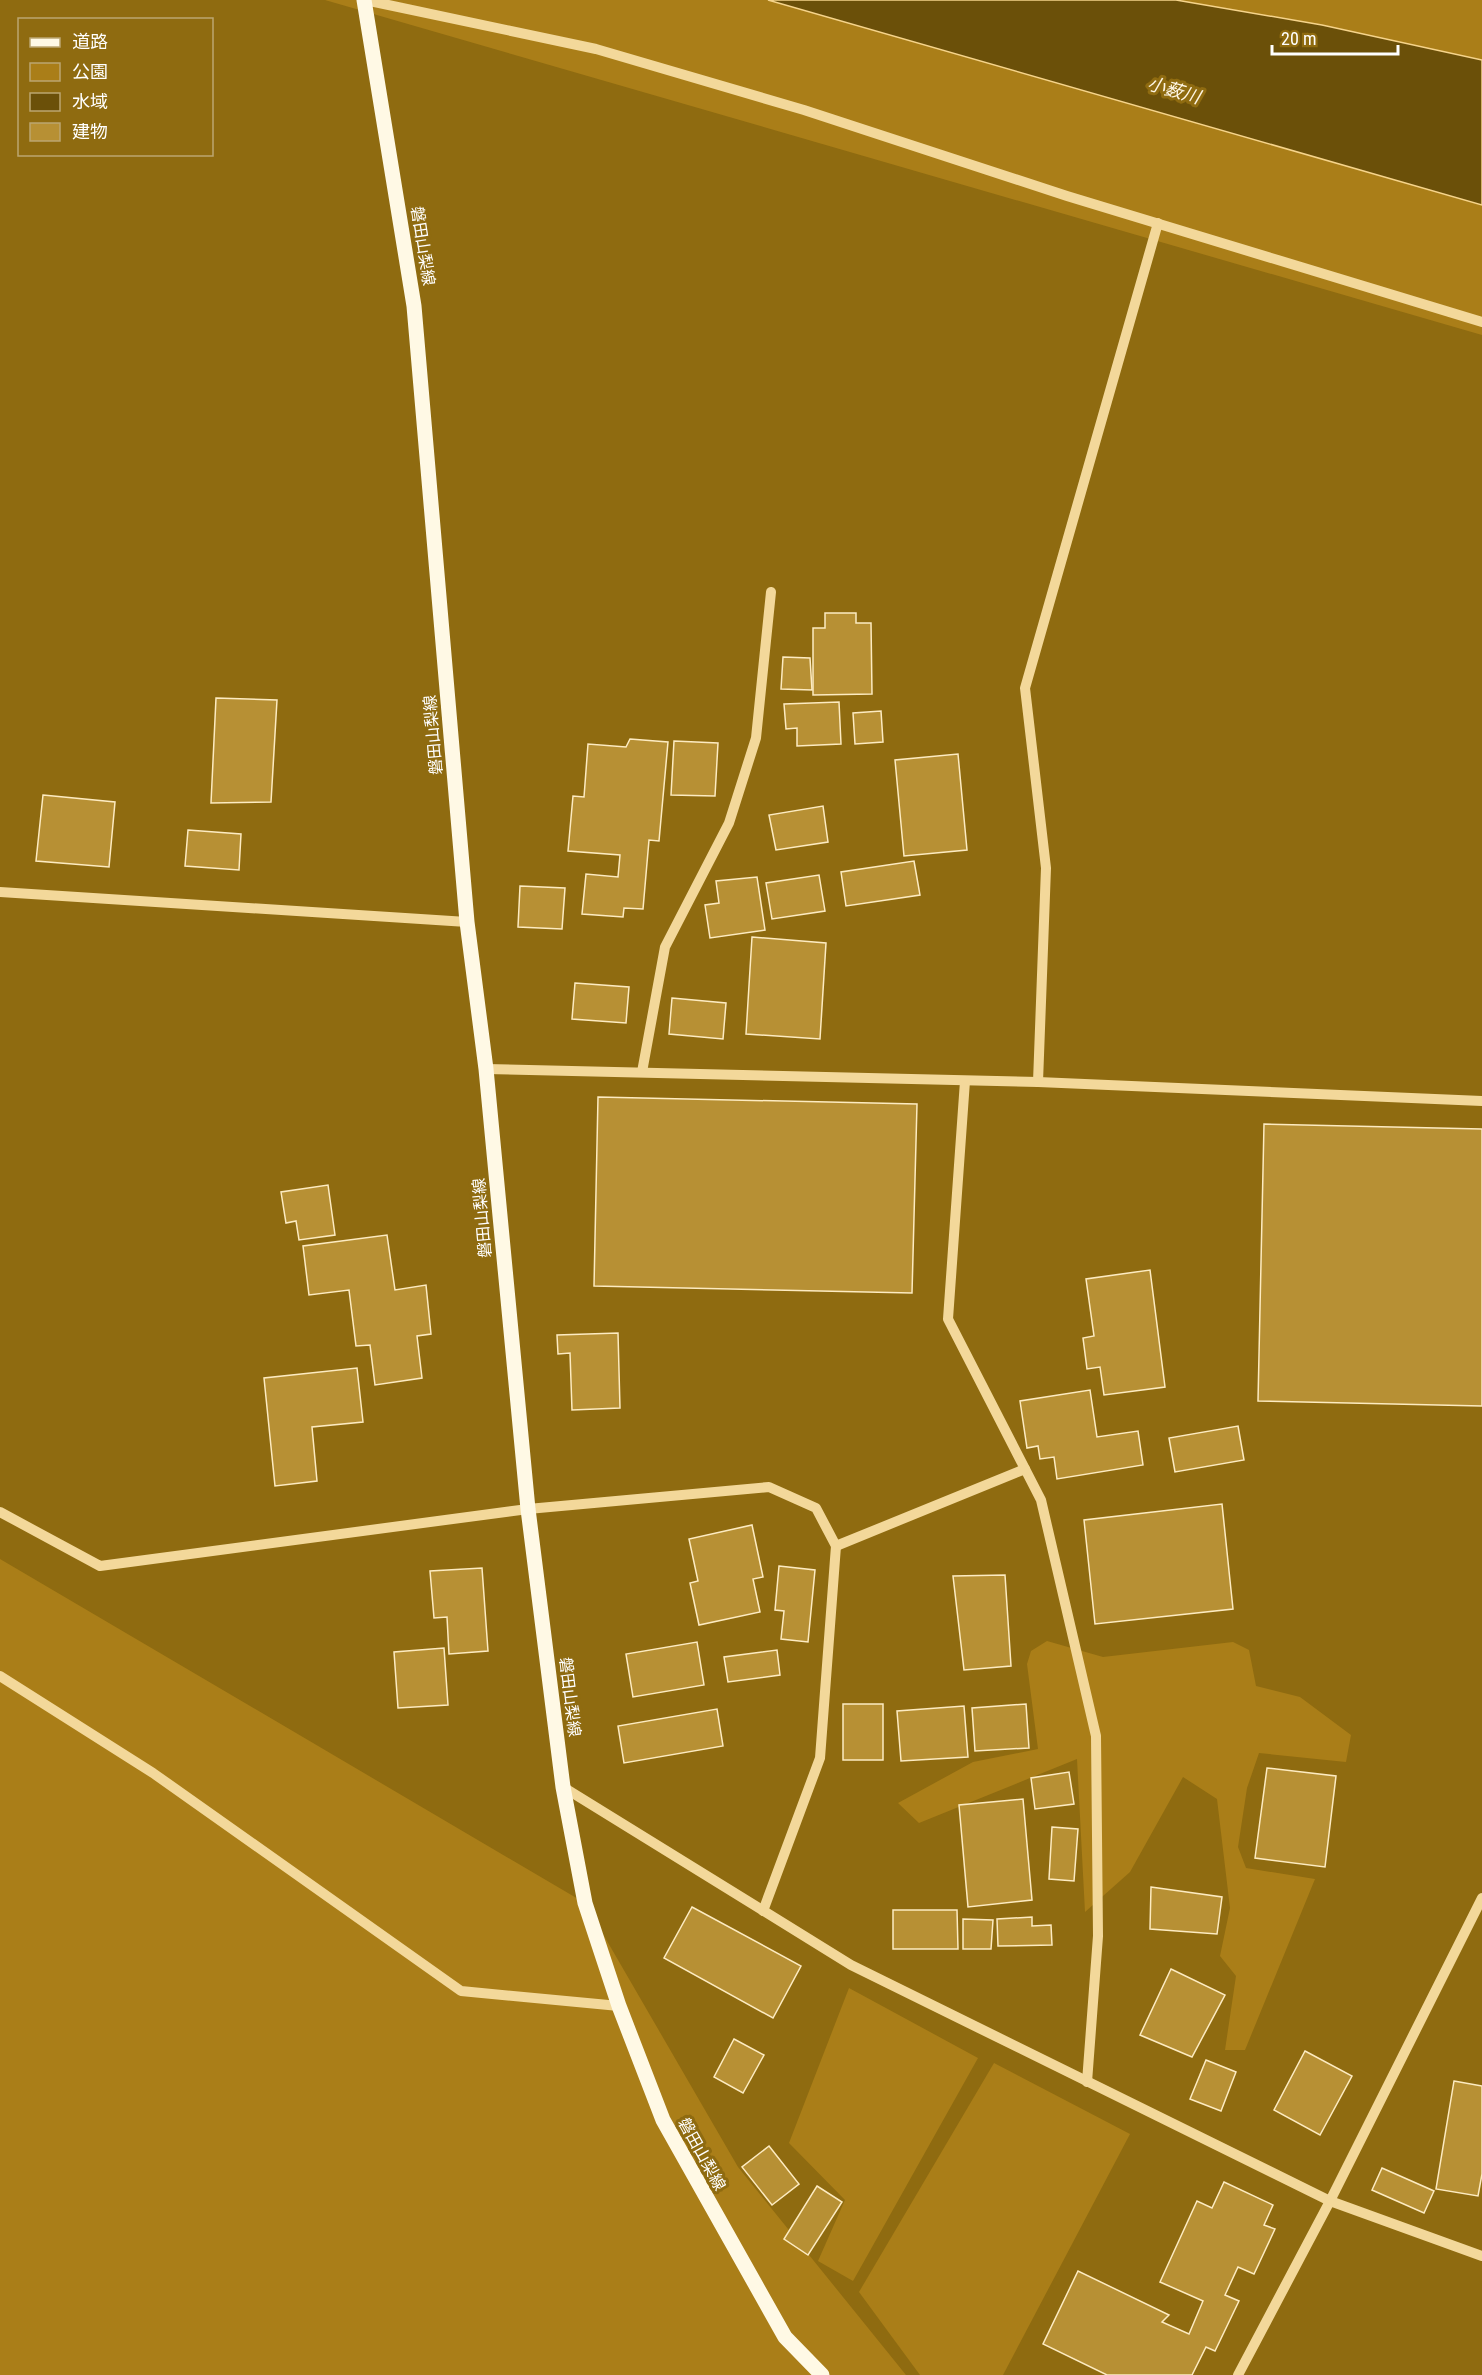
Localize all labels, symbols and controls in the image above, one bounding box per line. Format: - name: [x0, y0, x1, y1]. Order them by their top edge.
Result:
- legend: [18, 18, 213, 156]
- scale bar: [1272, 18, 1398, 56]
- text: 20 m: [1281, 28, 1316, 49]
- text: 道路: [72, 31, 108, 52]
- text: 公園: [72, 61, 108, 82]
- water label: 小薮川: [1145, 72, 1205, 108]
- text: 水域: [72, 91, 108, 112]
- text: 建物: [72, 121, 108, 142]
- street label: 磐田山梨線: [407, 205, 439, 287]
- street label: 磐田山梨線: [420, 694, 446, 776]
- street label: 磐田山梨線: [469, 1177, 495, 1259]
- street label: 磐田山梨線: [556, 1656, 584, 1738]
- street label: 磐田山梨線: [674, 2114, 730, 2194]

